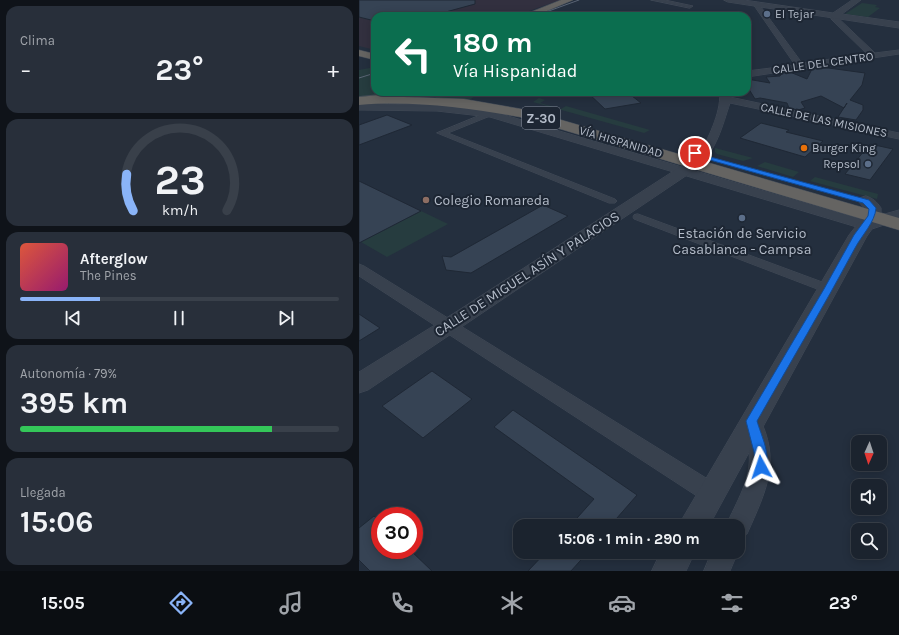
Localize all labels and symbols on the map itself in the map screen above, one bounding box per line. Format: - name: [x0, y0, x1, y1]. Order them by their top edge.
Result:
- place label: El Tejar: [775, 7, 815, 21]
- marker: El Tejar: [762, 9, 772, 19]
- street label: CALLE DEL CENTRO: [772, 49, 875, 77]
- street label: CALLE DE LAS MISIONES: [759, 100, 889, 140]
- road number: Z-30: [522, 107, 560, 129]
- street label: VÍA HISPANIDAD: [578, 122, 665, 161]
- pin: [678, 136, 712, 170]
- place label: Burger King: [812, 141, 876, 155]
- marker: Burger King: [799, 143, 809, 153]
- place label: Repsol: [823, 157, 860, 171]
- marker: Repsol: [863, 159, 873, 169]
- place label: Colegio Romareda: [434, 192, 550, 209]
- marker: Colegio Romareda: [421, 195, 431, 205]
- street label: CALLE DE MIGUEL ASÍN Y PALACIOS: [431, 207, 623, 340]
- marker: Estación de Servicio Casablanca - Campsa: [737, 213, 747, 223]
- place label: Estación de Servicio Casablanca - Campsa: [673, 225, 811, 258]
- north arrow: [851, 435, 887, 471]
- position arrow: [740, 446, 782, 488]
- speed limit sign: 30: [371, 507, 423, 559]

